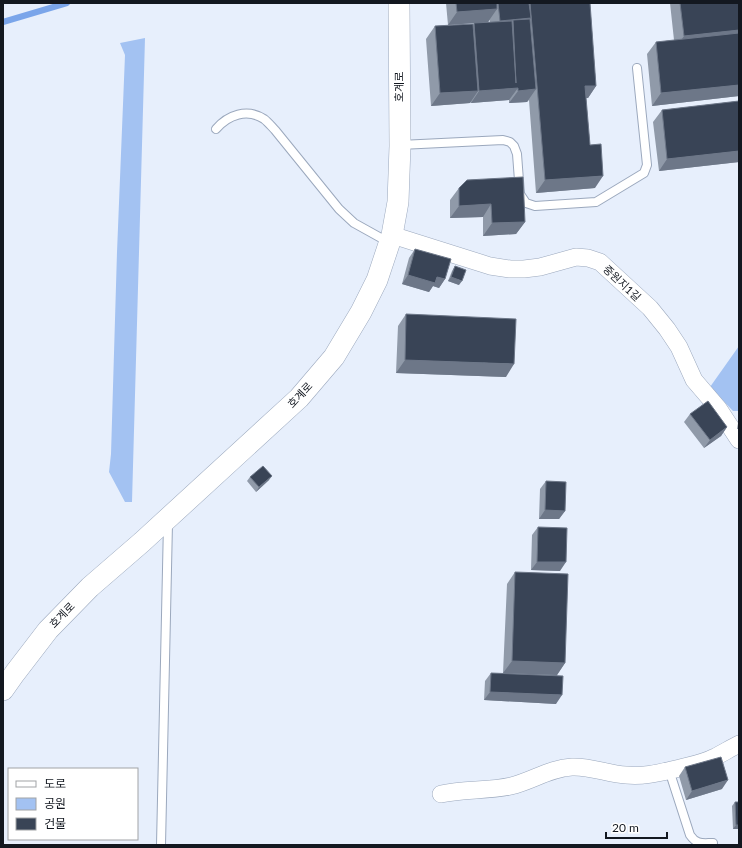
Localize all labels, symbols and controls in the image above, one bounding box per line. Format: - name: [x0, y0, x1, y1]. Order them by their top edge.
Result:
- street label: 호계로: [392, 72, 405, 102]
- street label: 중원지1길: [601, 262, 644, 303]
- street label: 호계로: [285, 379, 315, 410]
- street label: 호계로: [46, 599, 77, 630]
- legend: [8, 768, 138, 840]
- text: 도로: [44, 776, 66, 791]
- text: 공원: [44, 796, 66, 811]
- scale bar: [606, 814, 667, 840]
- text: 건물: [44, 816, 66, 831]
- text: 20 m: [612, 820, 639, 835]

